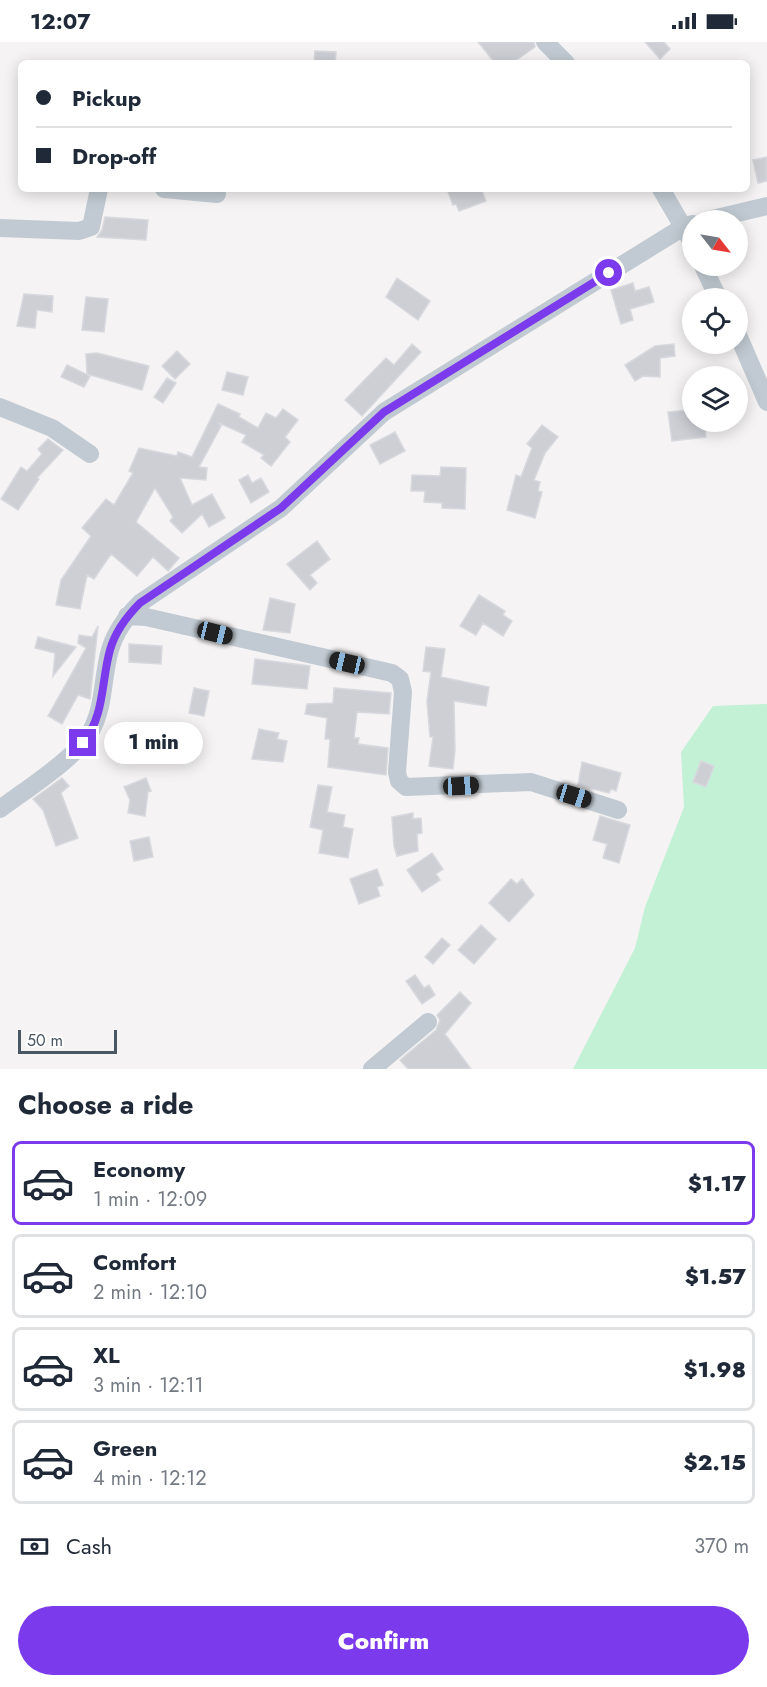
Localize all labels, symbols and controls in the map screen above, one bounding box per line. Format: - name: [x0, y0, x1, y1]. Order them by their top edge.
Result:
- text: 12:07: [30, 5, 91, 37]
- text: Pickup: [72, 82, 141, 114]
- text: Drop-off: [72, 140, 156, 172]
- north arrow: [682, 210, 748, 276]
- map controls: [682, 210, 748, 432]
- route start: [595, 259, 622, 286]
- button: locate: [682, 288, 748, 354]
- button: layers: [682, 366, 748, 432]
- car: [195, 620, 235, 646]
- car: [327, 650, 367, 676]
- callout: 1 min: [104, 722, 203, 764]
- text: 1 min: [128, 728, 179, 757]
- route end: [69, 729, 96, 756]
- car: [443, 776, 479, 796]
- car: [554, 782, 594, 810]
- scale bar: [18, 1027, 117, 1055]
- text: 50 m: [27, 1029, 63, 1052]
- text: Choose a ride: [18, 1085, 193, 1124]
- text: Economy: [93, 1153, 185, 1185]
- icon: car: [21, 1156, 75, 1210]
- text: $1.17: [688, 1167, 746, 1199]
- text: 1 min · 12:09: [93, 1185, 207, 1214]
- text: Comfort: [93, 1246, 176, 1278]
- icon: car: [21, 1249, 75, 1303]
- text: $1.57: [685, 1260, 746, 1292]
- text: 2 min · 12:10: [93, 1278, 207, 1307]
- text: XL: [93, 1339, 120, 1371]
- icon: car: [21, 1342, 75, 1396]
- text: $1.98: [684, 1353, 746, 1385]
- text: 3 min · 12:11: [93, 1371, 204, 1400]
- text: Green: [93, 1432, 157, 1464]
- icon: car: [21, 1435, 75, 1489]
- text: $2.15: [683, 1446, 746, 1478]
- text: 4 min · 12:12: [93, 1464, 207, 1493]
- icon: cash: [18, 1530, 51, 1563]
- text: Cash: [66, 1530, 112, 1562]
- text: 370 m: [694, 1532, 749, 1561]
- button: Confirm: [18, 1606, 749, 1675]

